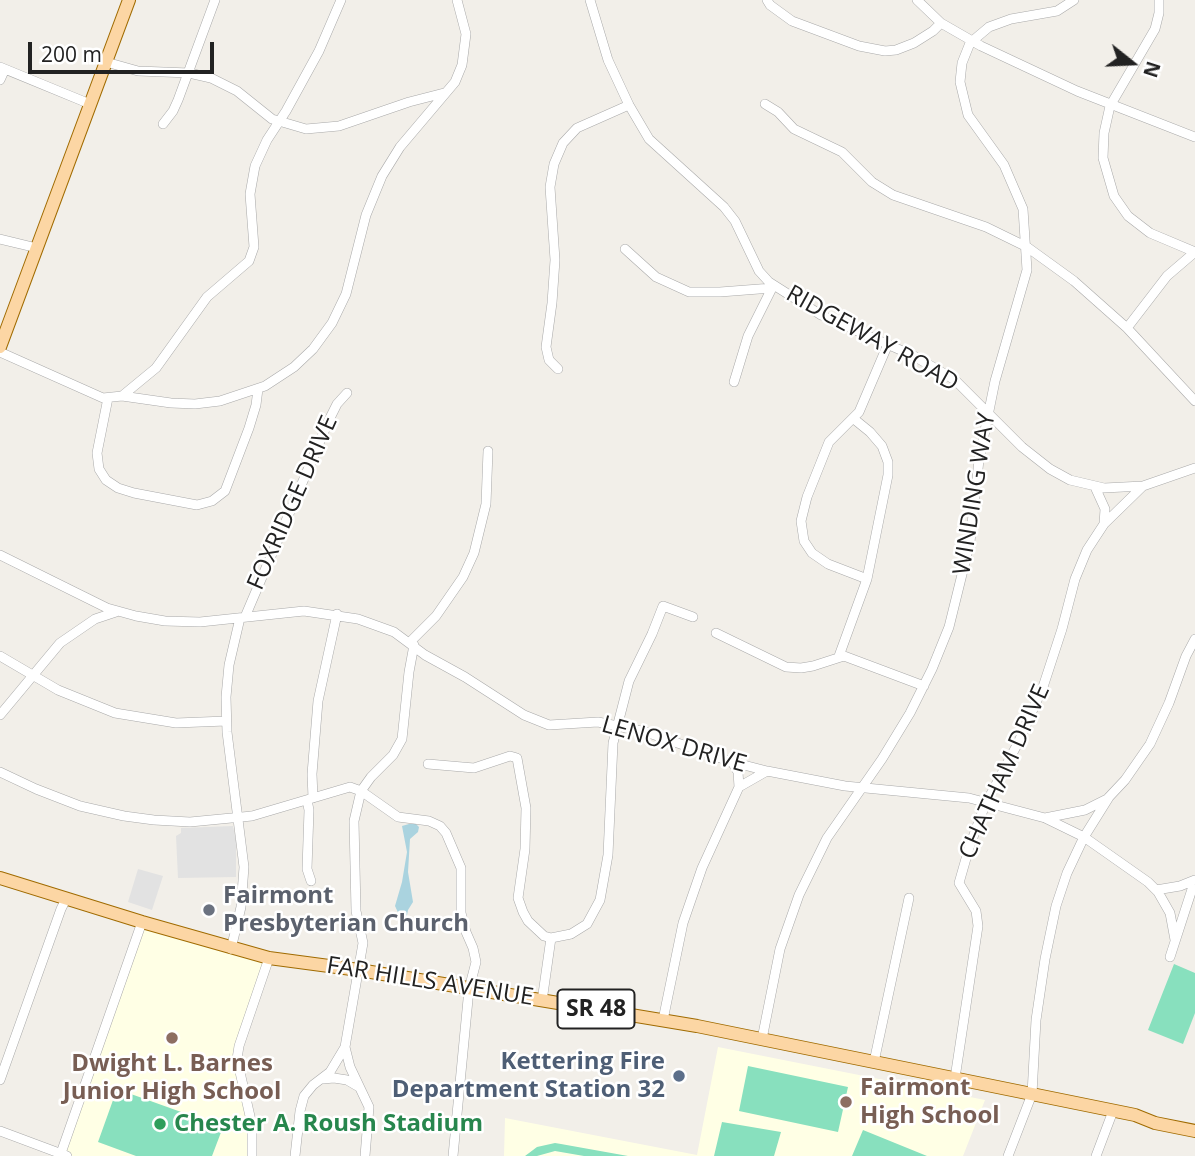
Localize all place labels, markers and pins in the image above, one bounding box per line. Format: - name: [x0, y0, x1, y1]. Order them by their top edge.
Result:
- place label: Fairmont Presbyterian Church: [223, 882, 469, 938]
- marker: Fairmont Presbyterian Church: [201, 902, 217, 918]
- marker: Dwight L. Barnes Junior High School: [164, 1030, 180, 1046]
- place label: Kettering Fire Department Station 32: [392, 1048, 665, 1104]
- place label: Dwight L. Barnes Junior High School: [63, 1050, 281, 1106]
- marker: Kettering Fire Department Station 32: [671, 1068, 687, 1084]
- place label: Fairmont High School: [860, 1074, 1000, 1130]
- marker: Fairmont High School: [838, 1094, 854, 1110]
- place label: Chester A. Roush Stadium: [174, 1110, 483, 1138]
- marker: Chester A. Roush Stadium: [152, 1116, 168, 1132]

